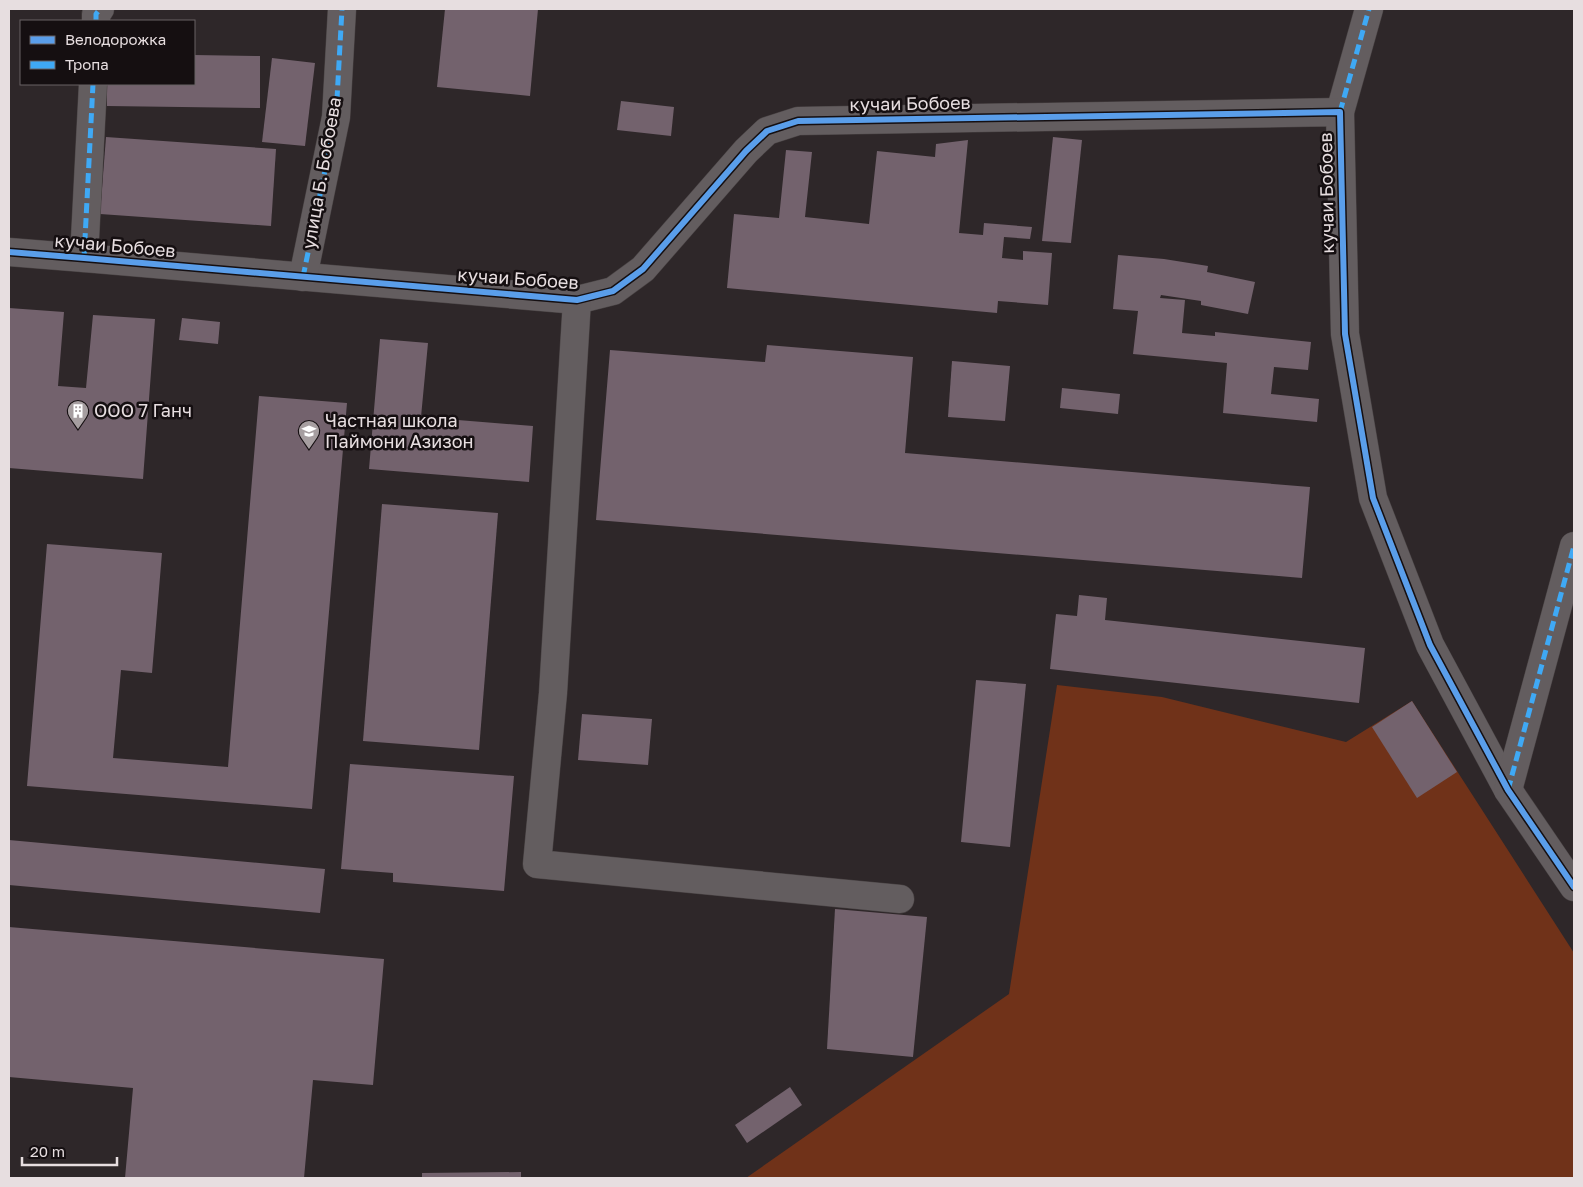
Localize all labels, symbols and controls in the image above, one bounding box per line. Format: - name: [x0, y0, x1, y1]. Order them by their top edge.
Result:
- legend: [20, 20, 195, 85]
- text: Велодорожка: [65, 30, 166, 48]
- text: Тропа: [65, 55, 109, 73]
- street label: кучаи Бобоев: [849, 91, 971, 115]
- street label: улица Б. Бобоева: [297, 95, 345, 251]
- street label: кучаи Бобоев: [1314, 132, 1338, 254]
- street label: кучаи Бобоев: [54, 229, 176, 261]
- street label: кучаи Бобоев: [457, 263, 579, 293]
- building icon: ООО 7 Ганч: [66, 399, 90, 430]
- place label: ООО 7 Ганч: [94, 399, 192, 421]
- place label: Частная школа Паймони Азизон: [325, 409, 473, 452]
- school or university icon: Частная школа Паймони Азизон: [297, 419, 321, 450]
- scale bar: [22, 1134, 118, 1166]
- text: 20 m: [30, 1142, 65, 1160]

